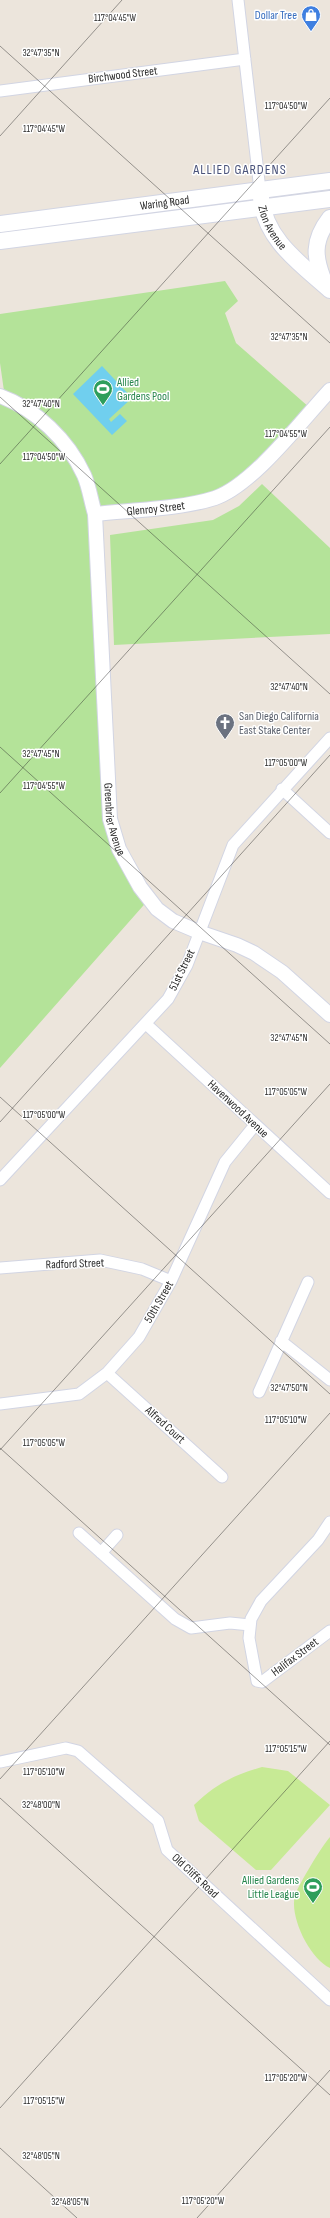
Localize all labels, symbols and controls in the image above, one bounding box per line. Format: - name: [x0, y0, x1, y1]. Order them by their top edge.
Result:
- shop icon: Dollar Tree: [300, 4, 322, 32]
- place label: Dollar Tree: [255, 8, 297, 23]
- text: 117°04'45"W: [94, 12, 137, 24]
- text: 32°47'35"N: [22, 47, 60, 59]
- street label: Birchwood Street: [88, 63, 159, 87]
- text: 117°04'50"W: [265, 100, 308, 112]
- text: 117°04'45"W: [23, 123, 66, 135]
- district label: ALLIED GARDENS: [192, 161, 287, 178]
- street label: Waring Road: [139, 192, 190, 213]
- street label: Zion Avenue: [255, 204, 290, 253]
- text: 32°47'35"N: [270, 331, 308, 343]
- place label: Allied Gardens Pool: [116, 375, 169, 404]
- sports icon: Allied Gardens Pool: [92, 378, 114, 406]
- text: 32°47'40"N: [22, 398, 60, 410]
- text: 117°04'55"W: [265, 428, 307, 440]
- text: 117°04'50"W: [23, 451, 66, 463]
- street label: Glenroy Street: [126, 498, 186, 519]
- text: 32°47'40"N: [270, 681, 308, 693]
- place label: San Diego California East Stake Center: [239, 709, 319, 738]
- church icon: San Diego California East Stake Center: [214, 712, 236, 740]
- text: 32°47'45"N: [22, 748, 60, 760]
- text: 117°05'00"W: [265, 757, 308, 769]
- text: 117°04'55"W: [23, 780, 65, 792]
- street label: Greenbrier Avenue: [101, 782, 129, 859]
- street label: 51st Street: [166, 947, 199, 993]
- text: 32°47'45"N: [270, 1032, 308, 1044]
- street label: Havenwood Avenue: [204, 1077, 272, 1141]
- text: 117°05'05"W: [265, 1086, 308, 1098]
- text: 117°05'00"W: [23, 1109, 66, 1121]
- street label: Radford Street: [45, 1255, 105, 1273]
- street label: 50th Street: [141, 1278, 177, 1326]
- text: 32°47'50"N: [270, 1382, 308, 1394]
- street label: Alfred Court: [141, 1402, 188, 1447]
- text: 117°05'10"W: [265, 1414, 307, 1426]
- text: 117°05'05"W: [23, 1437, 66, 1449]
- street label: Halifax Street: [268, 1634, 322, 1680]
- text: 117°05'15"W: [265, 1743, 307, 1755]
- text: 117°05'10"W: [23, 1766, 65, 1778]
- text: 32°48'00"N: [22, 1799, 60, 1811]
- street label: Old Cliffs Road: [168, 1851, 222, 1901]
- place label: Allied Gardens Little League: [241, 1873, 299, 1902]
- sports icon: Allied Gardens Little League: [302, 1876, 324, 1904]
- text: 117°05'20"W: [265, 2072, 308, 2084]
- text: 117°05'15"W: [23, 2095, 65, 2107]
- text: 32°48'05"N: [22, 2150, 60, 2162]
- text: 117°05'20"W: [182, 2195, 225, 2207]
- text: 32°48'05"N: [51, 2196, 89, 2208]

